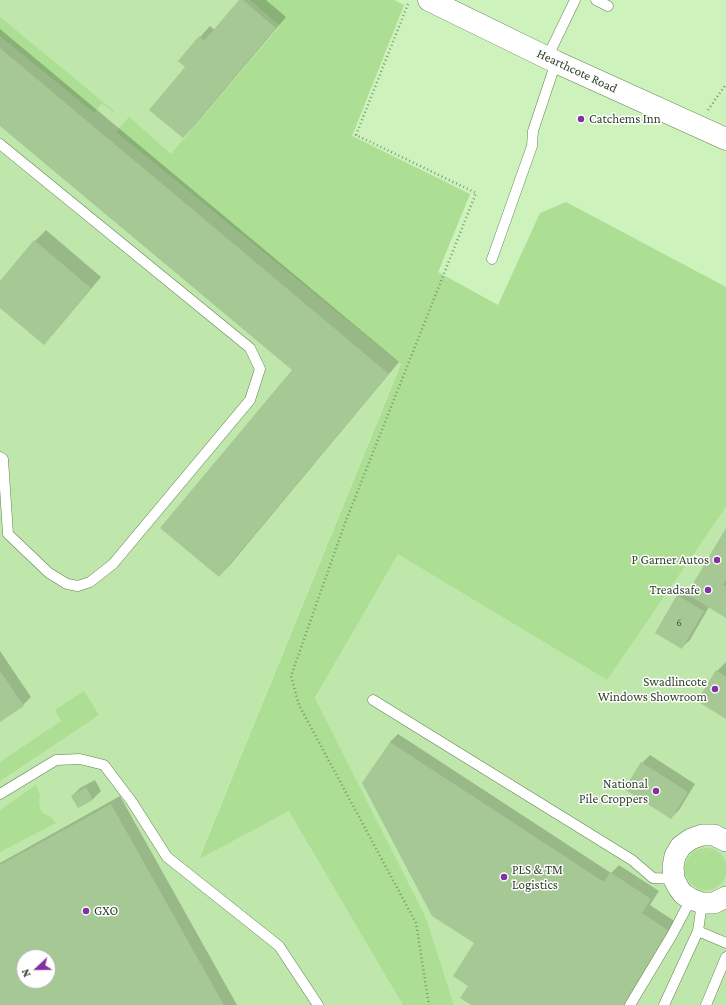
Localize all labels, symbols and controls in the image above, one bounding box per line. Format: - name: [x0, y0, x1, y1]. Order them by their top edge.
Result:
- street label: Hearthcote Road: [534, 46, 620, 96]
- place label: Catchems Inn: [589, 111, 661, 127]
- marker: Catchems Inn: [576, 114, 586, 124]
- place label: P Garner Autos: [631, 552, 709, 568]
- marker: P Garner Autos: [712, 555, 722, 565]
- place label: Treadsafe: [649, 582, 700, 598]
- marker: Treadsafe: [703, 585, 713, 595]
- house number: 6: [676, 616, 682, 630]
- place label: Swadlincote Windows Showroom: [598, 674, 707, 705]
- marker: Swadlincote Windows Showroom: [710, 684, 720, 694]
- place label: National Pile Croppers: [579, 776, 648, 807]
- marker: National Pile Croppers: [651, 786, 661, 796]
- place label: PLS & TM Logistics: [512, 862, 563, 893]
- marker: PLS & TM Logistics: [499, 872, 509, 882]
- place label: GXO: [94, 903, 118, 919]
- marker: GXO: [81, 906, 91, 916]
- north arrow: [16, 949, 56, 989]
- text: N: [19, 967, 33, 979]

